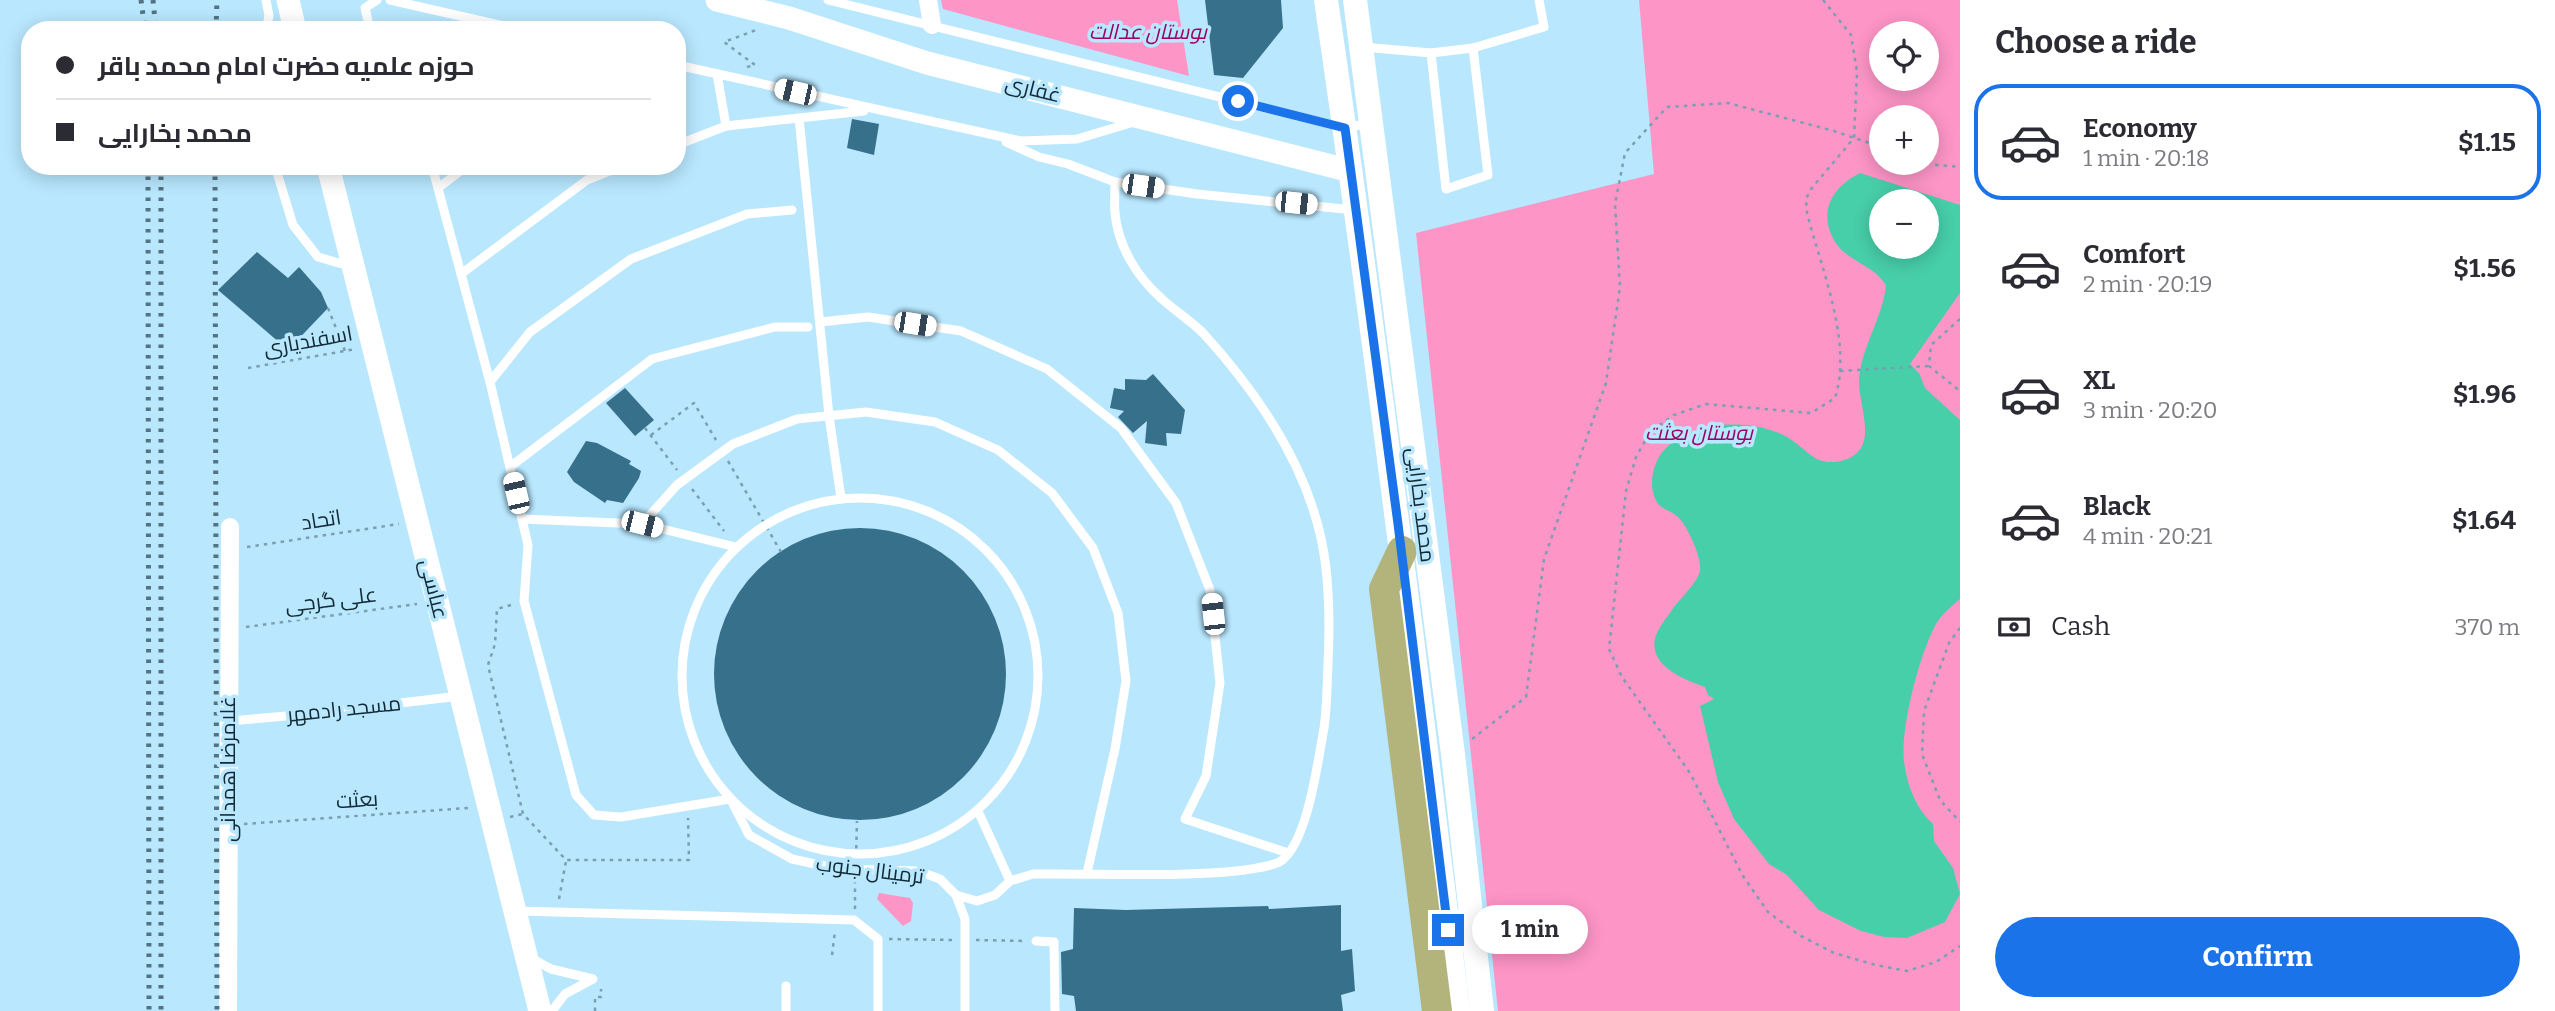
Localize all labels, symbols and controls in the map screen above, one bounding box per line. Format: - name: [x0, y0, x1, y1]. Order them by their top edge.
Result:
- park label: بوستان عدالت: [1089, 19, 1208, 45]
- map controls: [1869, 21, 1939, 259]
- button: locate: [1869, 21, 1939, 91]
- text: Choose a ride: [1995, 23, 2196, 61]
- text: حوزه علمیه حضرت امام محمد باقر: [98, 51, 474, 82]
- street label: غفاری: [1002, 70, 1064, 108]
- car: [773, 77, 818, 107]
- route start: [1222, 85, 1254, 117]
- button: +: [1869, 105, 1939, 175]
- icon: car: [1999, 111, 2062, 174]
- text: Economy: [2083, 113, 2197, 144]
- text: محمد بخارایی: [98, 118, 252, 149]
- text: $1.15: [2458, 127, 2516, 158]
- text: 1 min · 20:18: [2083, 144, 2210, 172]
- car: [1121, 173, 1166, 199]
- button: −: [1869, 189, 1939, 259]
- car: [1275, 190, 1318, 216]
- icon: car: [1999, 237, 2062, 300]
- text: Comfort: [2083, 239, 2186, 270]
- text: $1.56: [2453, 253, 2516, 284]
- text: 2 min · 20:19: [2083, 270, 2212, 298]
- car: [893, 310, 938, 338]
- street label: اسفندیاری: [261, 320, 355, 362]
- icon: car: [1999, 363, 2062, 426]
- text: XL: [2083, 365, 2115, 396]
- text: $1.96: [2453, 379, 2516, 410]
- text: 3 min · 20:20: [2083, 396, 2217, 424]
- park label: بوستان بعثت: [1645, 420, 1754, 446]
- street label: محمد بخارایی: [1401, 446, 1441, 564]
- car: [502, 470, 531, 516]
- icon: car: [1999, 489, 2062, 552]
- text: Black: [2083, 491, 2151, 522]
- street label: اتحاد: [299, 504, 343, 536]
- text: $1.64: [2452, 505, 2516, 536]
- car: [620, 509, 665, 539]
- text: 4 min · 20:21: [2083, 522, 2212, 550]
- street label: عباسی: [414, 556, 454, 622]
- street label: علی گرجی: [284, 581, 378, 619]
- car: [1201, 592, 1226, 636]
- icon: cash: [1995, 608, 2033, 646]
- text: Cash: [2051, 611, 2110, 642]
- text: 370 m: [2454, 613, 2520, 641]
- street label: مسجد رادمهر: [285, 690, 402, 728]
- street label: غلامرضا همدانی: [215, 696, 241, 842]
- street label: بعثت: [335, 786, 379, 814]
- street label: ترمینال جنوب: [814, 850, 926, 890]
- callout: 1 min: [1472, 906, 1588, 954]
- route end: [1432, 914, 1464, 946]
- text: 1 min: [1501, 915, 1559, 943]
- button: Confirm: [1995, 917, 2520, 997]

